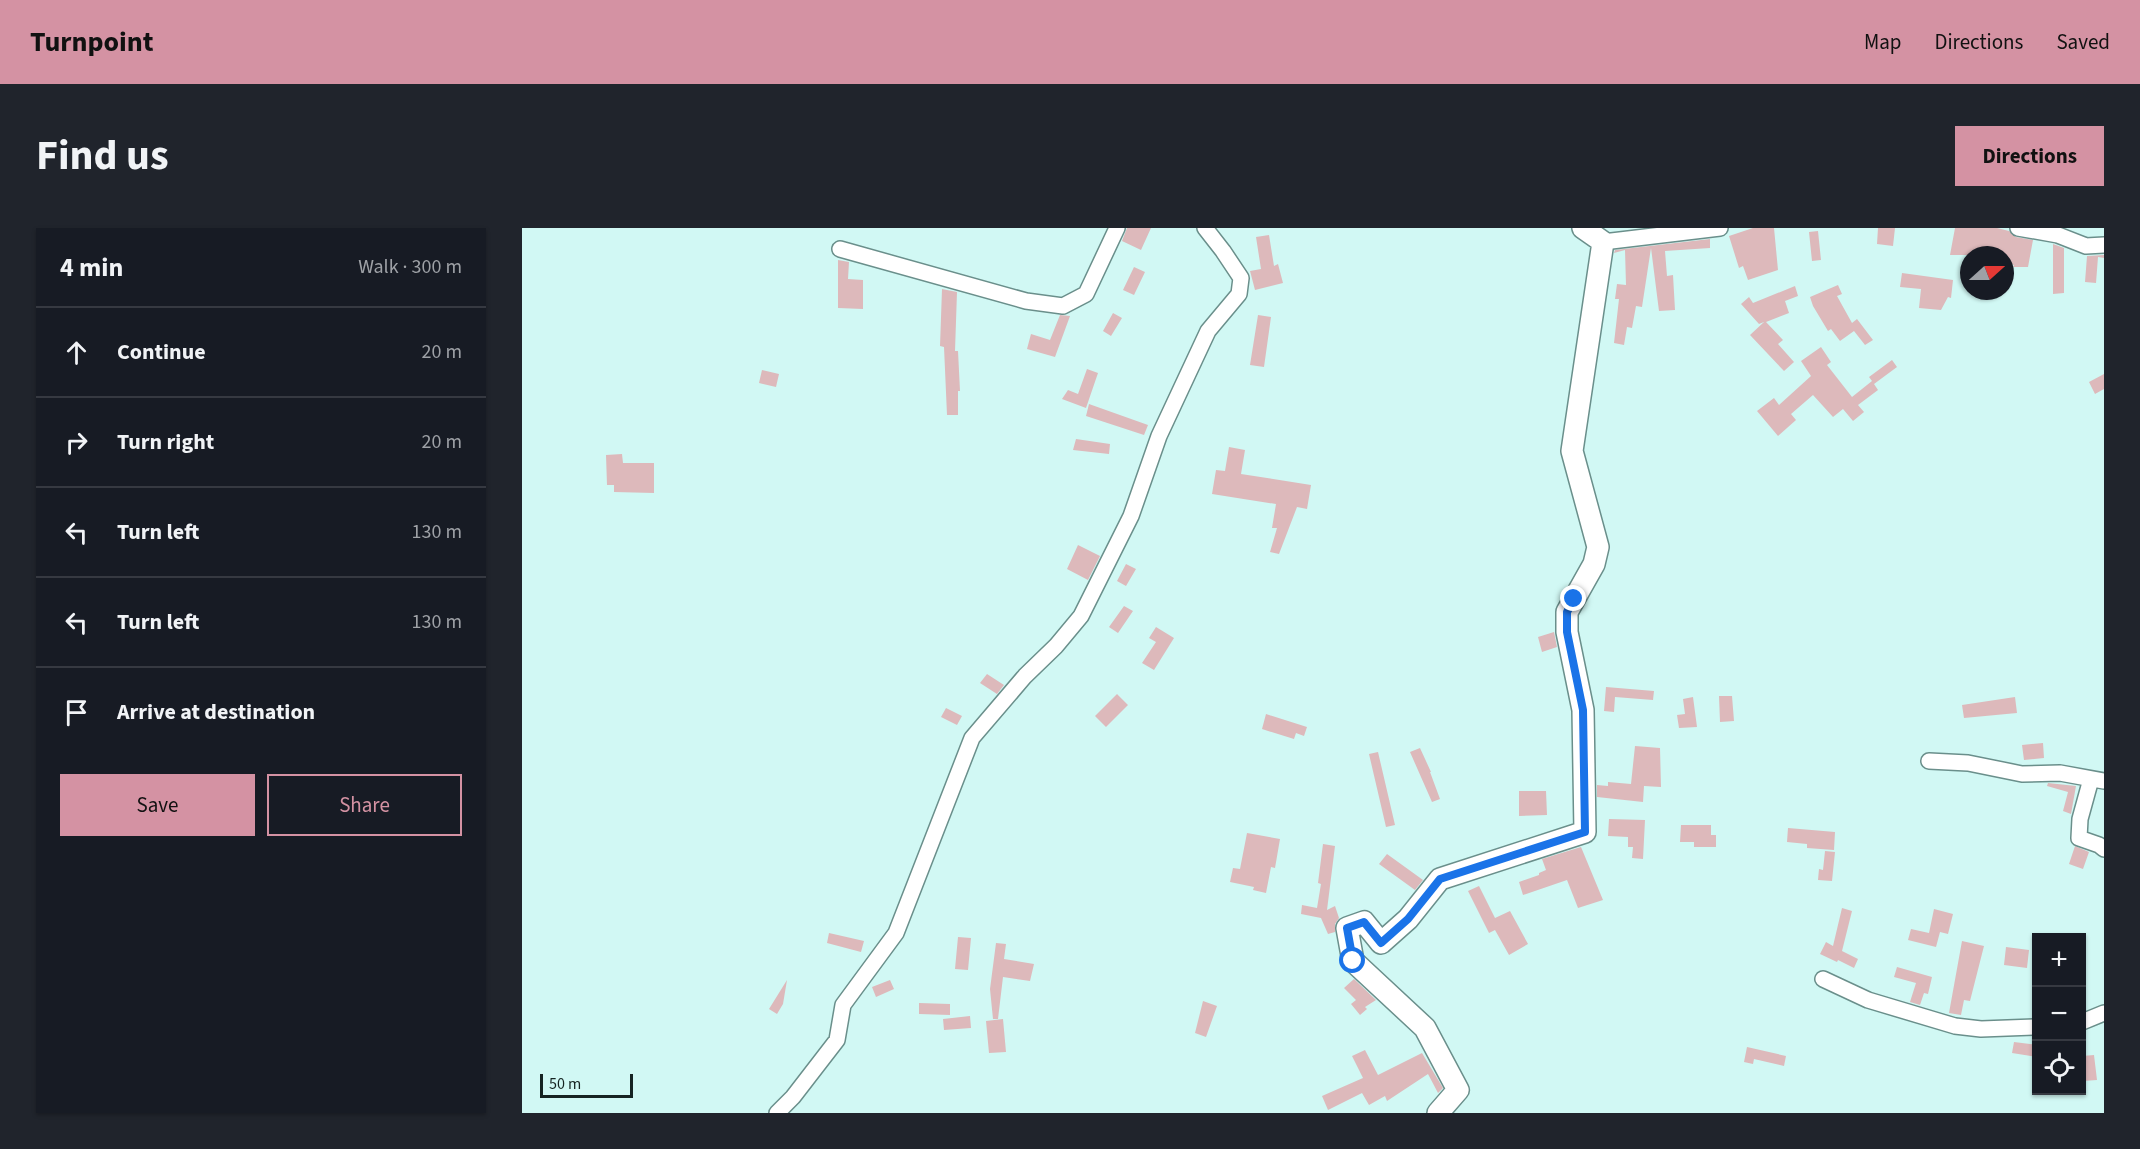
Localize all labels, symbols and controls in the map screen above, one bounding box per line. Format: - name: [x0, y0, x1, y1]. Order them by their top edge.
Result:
- text: Turnpoint: [30, 22, 154, 62]
- text: Map: [1864, 27, 1902, 57]
- text: Directions: [1935, 27, 2023, 57]
- text: Saved: [2056, 27, 2110, 57]
- text: Find us: [36, 126, 169, 186]
- button: Directions: [1955, 126, 2104, 186]
- north arrow: [1960, 246, 2014, 300]
- text: 4 min: [60, 249, 123, 286]
- text: Walk · 300 m: [358, 253, 462, 281]
- icon: ahead: [60, 336, 93, 369]
- text: Continue: [117, 336, 206, 368]
- text: 20 m: [422, 338, 462, 366]
- icon: right: [60, 426, 93, 459]
- text: Turn right: [117, 426, 214, 458]
- text: 20 m: [422, 428, 462, 456]
- icon: left: [60, 516, 93, 549]
- text: Turn left: [117, 516, 199, 548]
- text: 130 m: [412, 518, 462, 546]
- route end: [1560, 585, 1586, 611]
- icon: left: [60, 606, 93, 639]
- text: Turn left: [117, 606, 199, 638]
- text: 130 m: [412, 608, 462, 636]
- icon: arrive: [60, 696, 93, 729]
- text: Arrive at destination: [117, 696, 315, 728]
- button: Save: [60, 774, 255, 836]
- button: Share: [267, 774, 462, 836]
- map controls: [2032, 933, 2086, 1095]
- button: +: [2032, 933, 2086, 987]
- route start: [1339, 947, 1365, 973]
- button: −: [2032, 987, 2086, 1041]
- button: locate: [2032, 1041, 2086, 1095]
- scale bar: [540, 1071, 633, 1098]
- text: 50 m: [549, 1073, 581, 1095]

